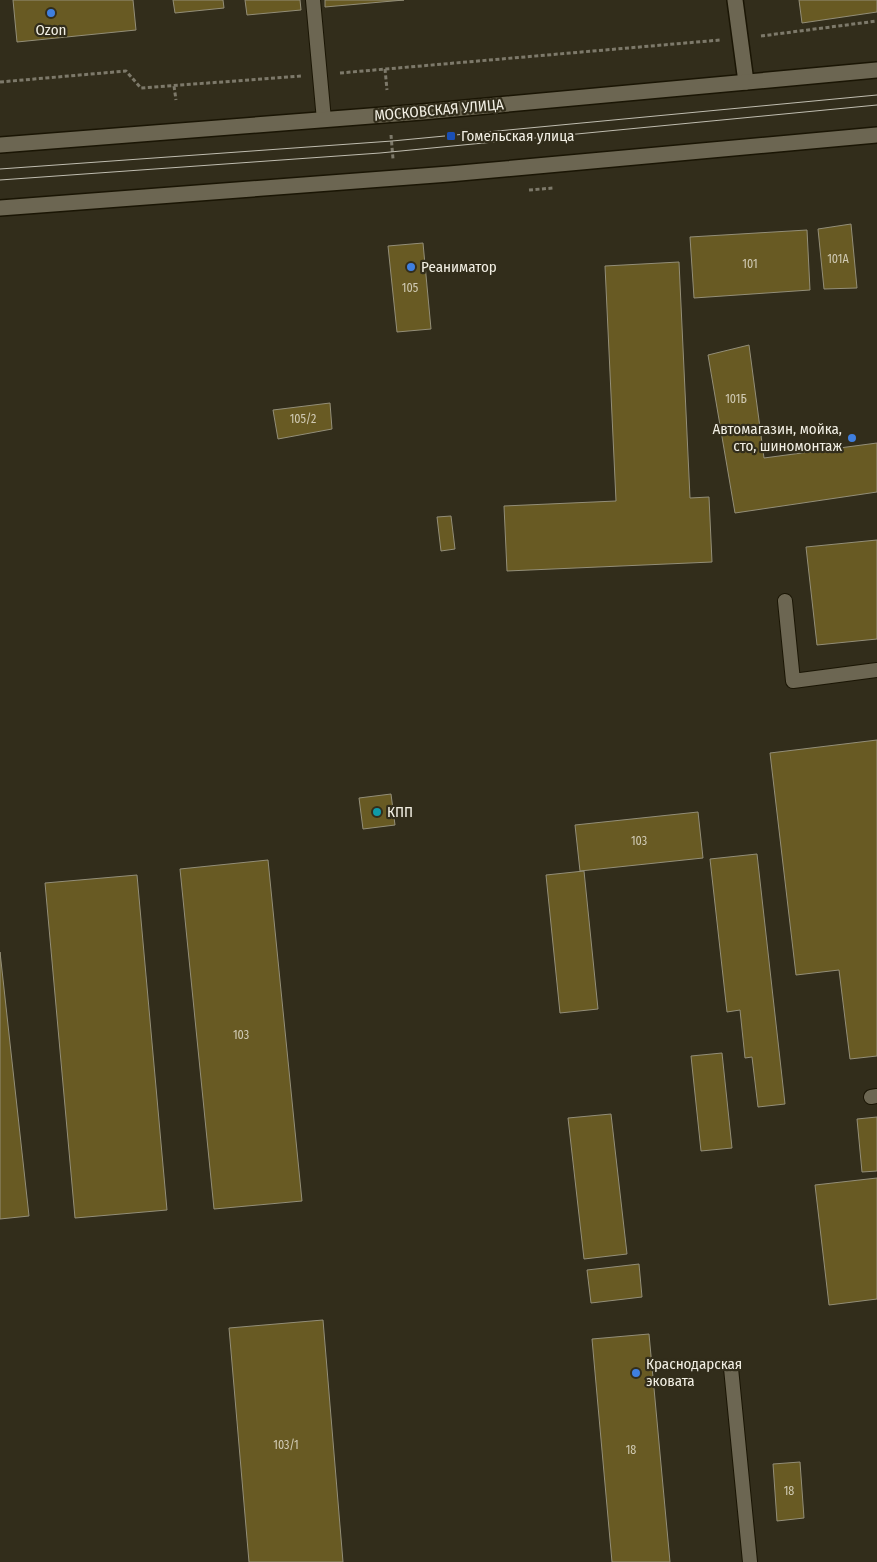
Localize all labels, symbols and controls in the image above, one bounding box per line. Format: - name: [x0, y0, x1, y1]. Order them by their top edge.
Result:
- marker: Ozon: [45, 7, 57, 19]
- place label: Ozon: [36, 21, 66, 39]
- street label: МОСКОВСКАЯ УЛИЦА: [373, 95, 505, 125]
- place label: Гомельская улица: [461, 127, 574, 145]
- marker: Гомельская улица: [445, 130, 457, 142]
- house number: 101А: [827, 252, 849, 266]
- house number: 101: [742, 257, 758, 271]
- place label: Реаниматор: [421, 258, 497, 276]
- marker: Реаниматор: [405, 261, 417, 273]
- house number: 105: [402, 281, 419, 295]
- house number: 101Б: [725, 392, 747, 406]
- house number: 105/2: [290, 412, 316, 426]
- place label: Автомагазин, мойка, сто, шиномонтаж: [712, 420, 842, 455]
- marker: Автомагазин, мойка, сто, шиномонтаж: [846, 432, 858, 444]
- place label: КПП: [387, 803, 413, 821]
- marker: КПП: [371, 806, 383, 818]
- house number: 103: [631, 834, 647, 848]
- house number: 103: [233, 1028, 249, 1042]
- place label: Краснодарская эковата: [646, 1355, 742, 1390]
- marker: Краснодарская эковата: [630, 1367, 642, 1379]
- house number: 103/1: [273, 1438, 299, 1452]
- house number: 18: [626, 1443, 636, 1457]
- house number: 18: [784, 1484, 794, 1498]

